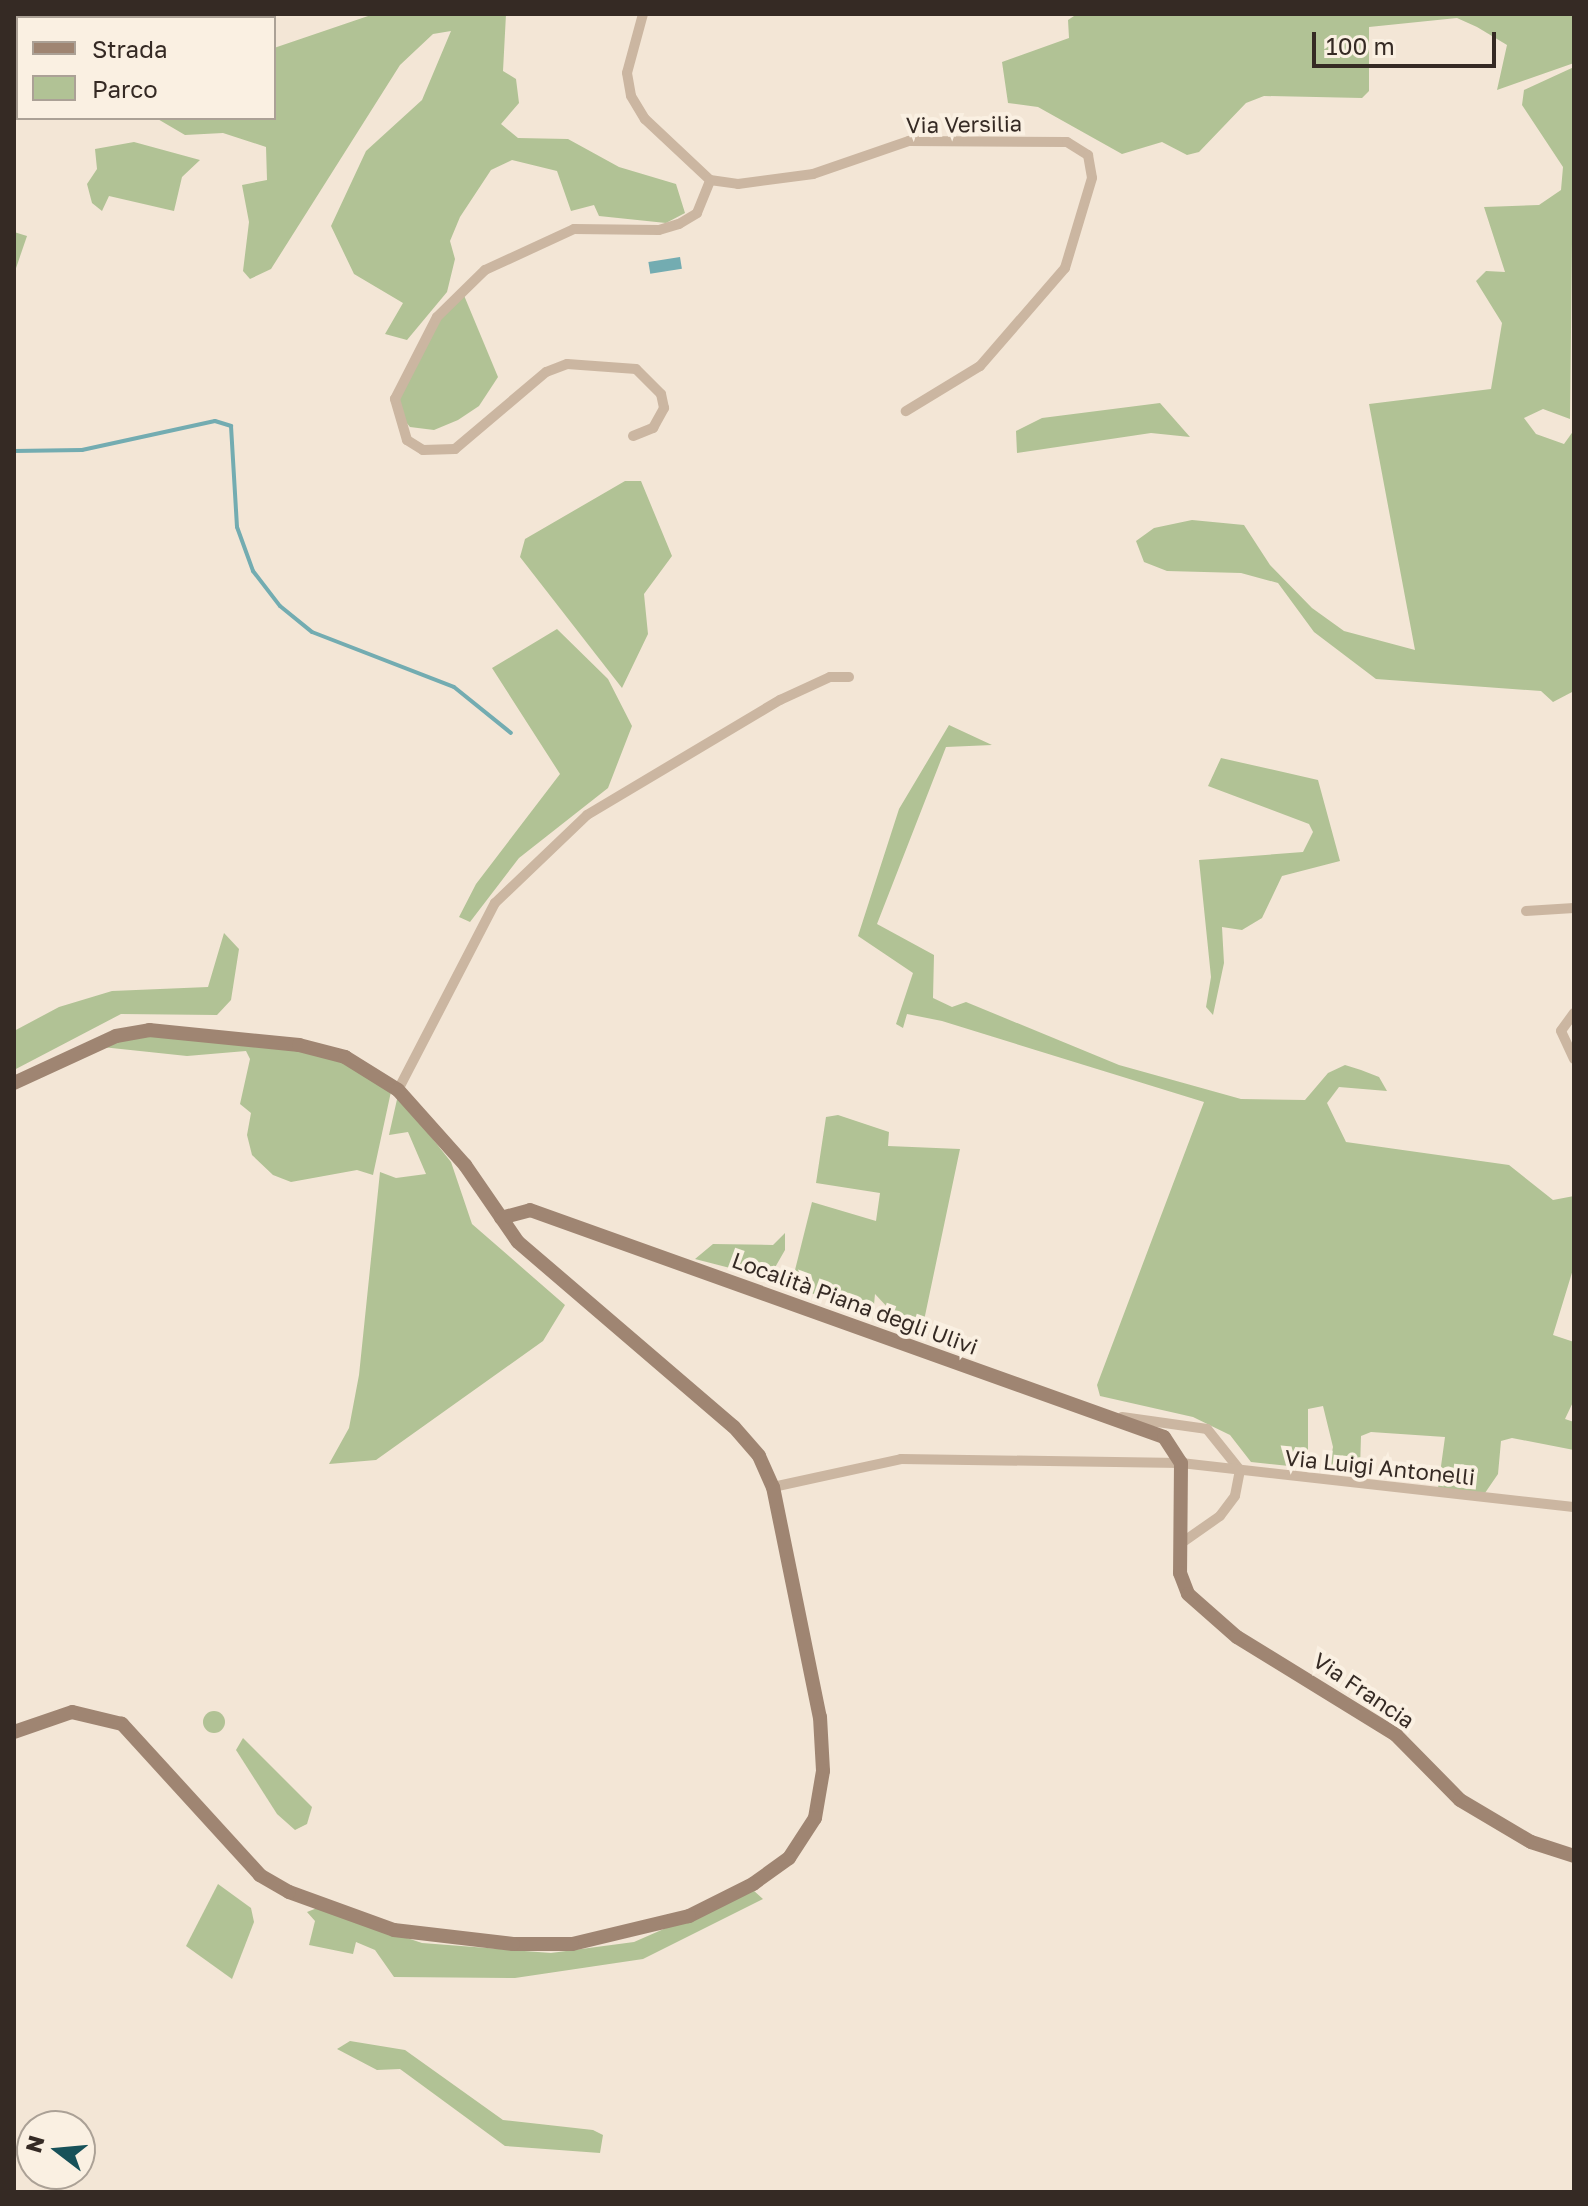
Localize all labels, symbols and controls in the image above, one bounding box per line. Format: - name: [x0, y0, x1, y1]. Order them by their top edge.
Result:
- legend: [16, 16, 276, 120]
- scale bar: [1316, 16, 1500, 66]
- text: 100 m: [1326, 31, 1395, 60]
- text: Strada: [92, 34, 167, 63]
- text: Parco: [92, 74, 158, 103]
- street label: Via Versilia: [906, 110, 1022, 138]
- street label: Località Piana degli Ulivi: [729, 1246, 981, 1360]
- street label: Via Luigi Antonelli: [1284, 1444, 1476, 1490]
- street label: Via Francia: [1308, 1647, 1420, 1733]
- north arrow: [16, 2110, 96, 2190]
- text: N: [19, 2132, 50, 2156]

